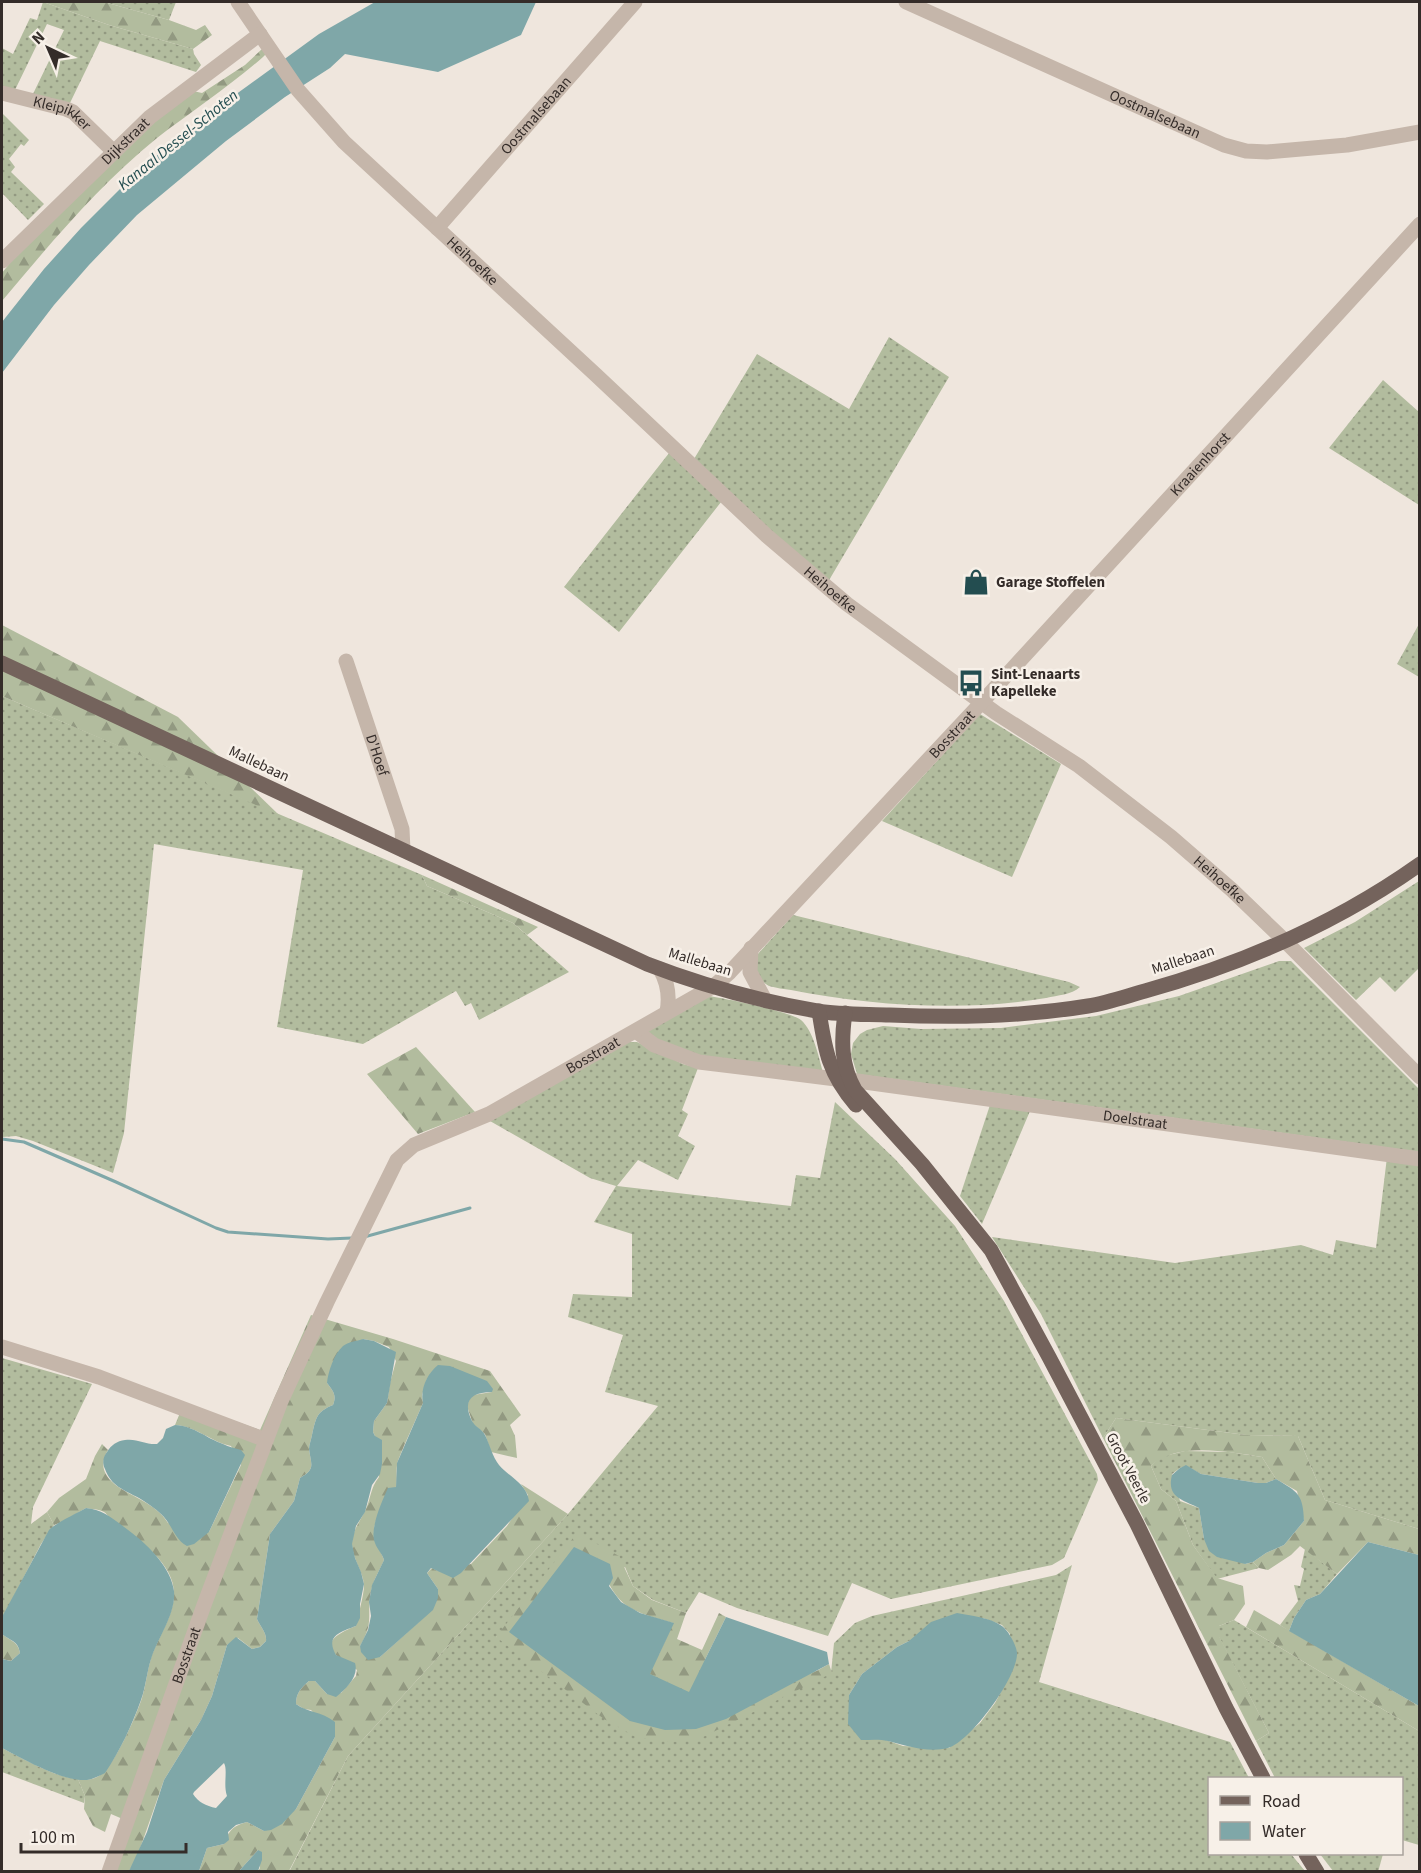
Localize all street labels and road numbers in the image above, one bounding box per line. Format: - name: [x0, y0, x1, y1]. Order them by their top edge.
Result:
- street label: Oostmalsebaan: [496, 71, 576, 159]
- street label: Oostmalsebaan: [1106, 84, 1204, 144]
- street label: Kleipikker: [31, 91, 97, 135]
- street label: Dijkstraat: [96, 113, 154, 170]
- street label: Heihoefke: [442, 232, 503, 290]
- street label: Kraaienhorst: [1165, 427, 1235, 501]
- street label: Heihoefke: [799, 561, 861, 618]
- street label: Bosstraat: [924, 706, 980, 763]
- street label: D'Hoef: [361, 731, 394, 779]
- street label: Mallebaan: [225, 741, 293, 787]
- street label: Heihoefke: [1189, 851, 1251, 908]
- street label: Mallebaan: [1149, 940, 1217, 980]
- street label: Mallebaan: [666, 942, 734, 982]
- street label: Bosstraat: [562, 1031, 624, 1079]
- street label: Doelstraat: [1102, 1105, 1169, 1134]
- street label: Groot Veerle: [1101, 1429, 1155, 1507]
- street label: Bosstraat: [166, 1624, 206, 1687]

